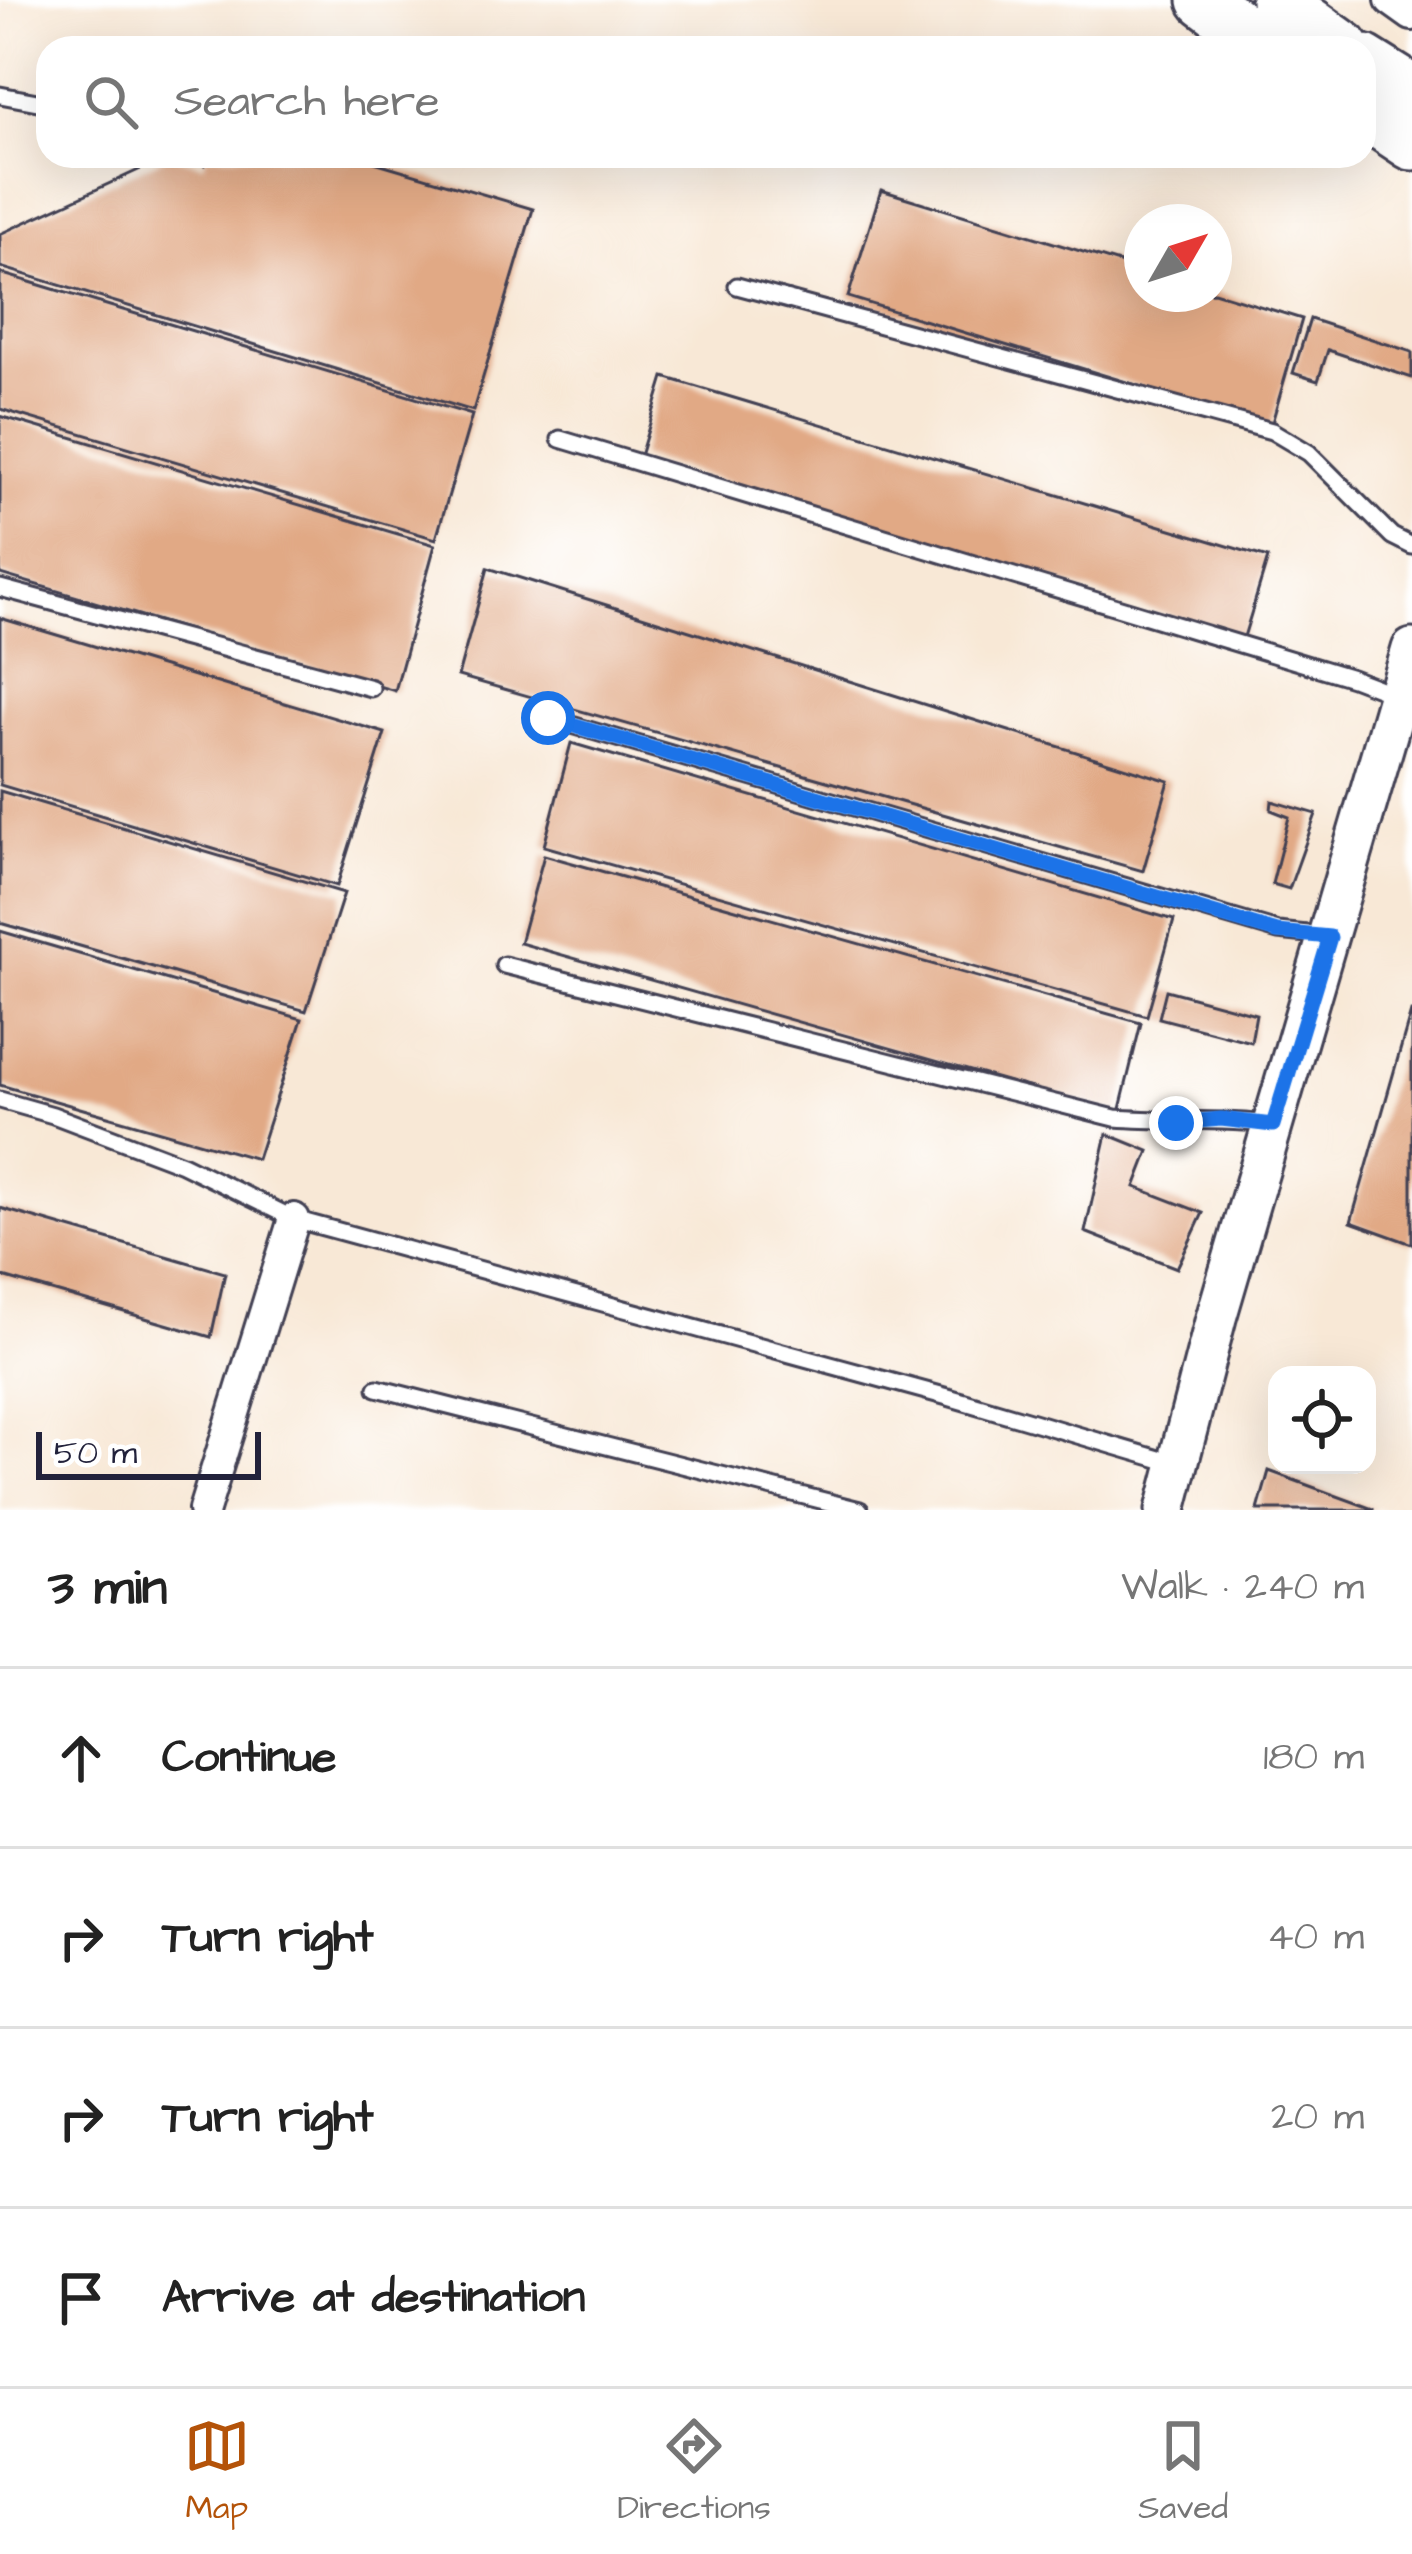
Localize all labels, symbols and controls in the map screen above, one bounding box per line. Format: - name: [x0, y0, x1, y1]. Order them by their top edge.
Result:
- search box: [36, 36, 1376, 168]
- icon: search: [78, 69, 144, 135]
- text: Search here: [174, 71, 440, 133]
- north arrow: [1124, 204, 1232, 312]
- route start: [521, 691, 575, 745]
- route end: [1149, 1096, 1203, 1150]
- map controls: [1268, 1366, 1376, 1474]
- button: locate: [1268, 1366, 1376, 1474]
- scale bar: [36, 1426, 261, 1479]
- text: 50 m: [54, 1430, 137, 1476]
- text: 3 min: [48, 1553, 167, 1624]
- text: Walk · 240 m: [1121, 1561, 1364, 1615]
- icon: ahead: [48, 1725, 114, 1791]
- text: Continue: [162, 1727, 336, 1789]
- text: 180 m: [1263, 1731, 1364, 1785]
- icon: right: [48, 1905, 114, 1971]
- text: Turn right: [162, 1907, 374, 1969]
- text: 40 m: [1267, 1911, 1364, 1965]
- icon: right: [48, 2085, 114, 2151]
- text: Turn right: [162, 2087, 374, 2149]
- text: 20 m: [1271, 2091, 1364, 2145]
- icon: arrive: [48, 2265, 114, 2331]
- text: Arrive at destination: [162, 2267, 585, 2329]
- tab: Map: [184, 2413, 250, 2531]
- tab: Directions: [617, 2413, 771, 2531]
- tab: Saved: [1138, 2413, 1228, 2531]

